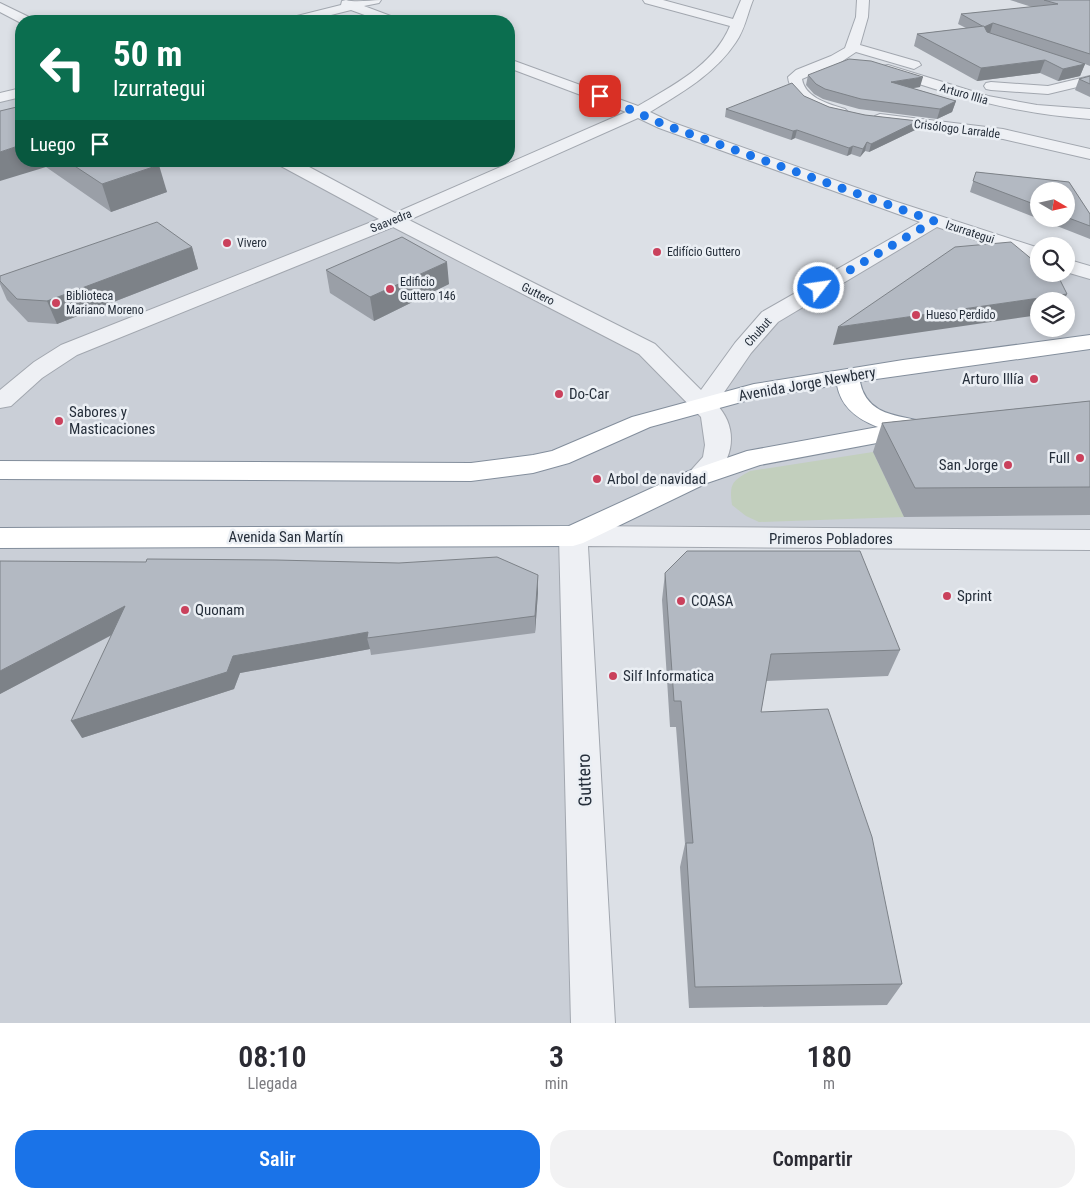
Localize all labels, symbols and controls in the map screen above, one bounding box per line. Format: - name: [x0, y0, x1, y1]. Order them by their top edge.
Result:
- text: 50 m: [113, 34, 182, 75]
- icon: left: [30, 35, 95, 100]
- pin: [579, 75, 621, 117]
- text: Izurrategui: [113, 76, 206, 101]
- street label: Arturo Illia: [938, 80, 990, 108]
- icon: arrive: [586, 82, 614, 110]
- street label: Crisólogo Larralde: [913, 117, 1001, 141]
- icon: arrive: [86, 130, 114, 158]
- text: Luego: [30, 133, 76, 156]
- north arrow: [1030, 182, 1075, 228]
- map controls: [1030, 182, 1075, 337]
- street label: Saavedra: [368, 206, 414, 236]
- street label: Izurrategui: [944, 218, 996, 246]
- place label: Vivero: [237, 236, 267, 250]
- marker: Vivero: [221, 237, 233, 249]
- button: search: [1030, 237, 1075, 282]
- place label: Edifício Guttero: [667, 245, 740, 259]
- marker: Edifício Guttero: [651, 246, 663, 258]
- position arrow: [792, 261, 844, 313]
- place label: Edificio Guttero 146: [400, 275, 456, 303]
- street label: Guttero: [519, 280, 557, 308]
- marker: Edificio Guttero 146: [384, 283, 396, 295]
- place label: Biblioteca Mariano Moreno: [66, 289, 144, 317]
- button: layers: [1030, 292, 1075, 337]
- marker: Biblioteca Mariano Moreno: [50, 297, 62, 309]
- place label: Hueso Perdido: [926, 308, 996, 322]
- marker: Hueso Perdido: [910, 309, 922, 321]
- street label: Chubut: [742, 314, 775, 349]
- street label: Avenida Jorge Newbery: [737, 363, 877, 405]
- place label: Arturo Illía: [962, 370, 1024, 388]
- marker: Arturo Illía: [1028, 373, 1040, 385]
- place label: Do-Car: [569, 385, 610, 403]
- marker: Do-Car: [553, 388, 565, 400]
- place label: Sabores y Masticaciones: [69, 403, 156, 438]
- marker: Sabores y Masticaciones: [53, 415, 65, 427]
- place label: Full: [1049, 449, 1070, 467]
- marker: Full: [1074, 452, 1086, 464]
- place label: San Jorge: [939, 456, 998, 474]
- marker: San Jorge: [1002, 459, 1014, 471]
- place label: Arbol de navidad: [607, 470, 706, 488]
- marker: Arbol de navidad: [591, 473, 603, 485]
- street label: Avenida San Martín: [229, 528, 343, 546]
- street label: Primeros Pobladores: [769, 530, 893, 548]
- place label: Sprint: [957, 587, 992, 605]
- marker: Sprint: [941, 590, 953, 602]
- place label: COASA: [691, 592, 734, 610]
- marker: COASA: [675, 595, 687, 607]
- place label: Quonam: [195, 601, 245, 619]
- marker: Quonam: [179, 604, 191, 616]
- place label: Silf Informatica: [623, 667, 714, 685]
- marker: Silf Informatica: [607, 670, 619, 682]
- street label: Guttero: [573, 753, 595, 807]
- text: 08:10: [238, 1039, 307, 1074]
- text: 3: [549, 1039, 564, 1074]
- text: 180: [806, 1039, 852, 1074]
- text: Llegada: [247, 1074, 297, 1093]
- text: min: [545, 1074, 568, 1093]
- text: m: [823, 1074, 835, 1093]
- button: Salir: [15, 1130, 540, 1188]
- button: Compartir: [550, 1130, 1075, 1188]

